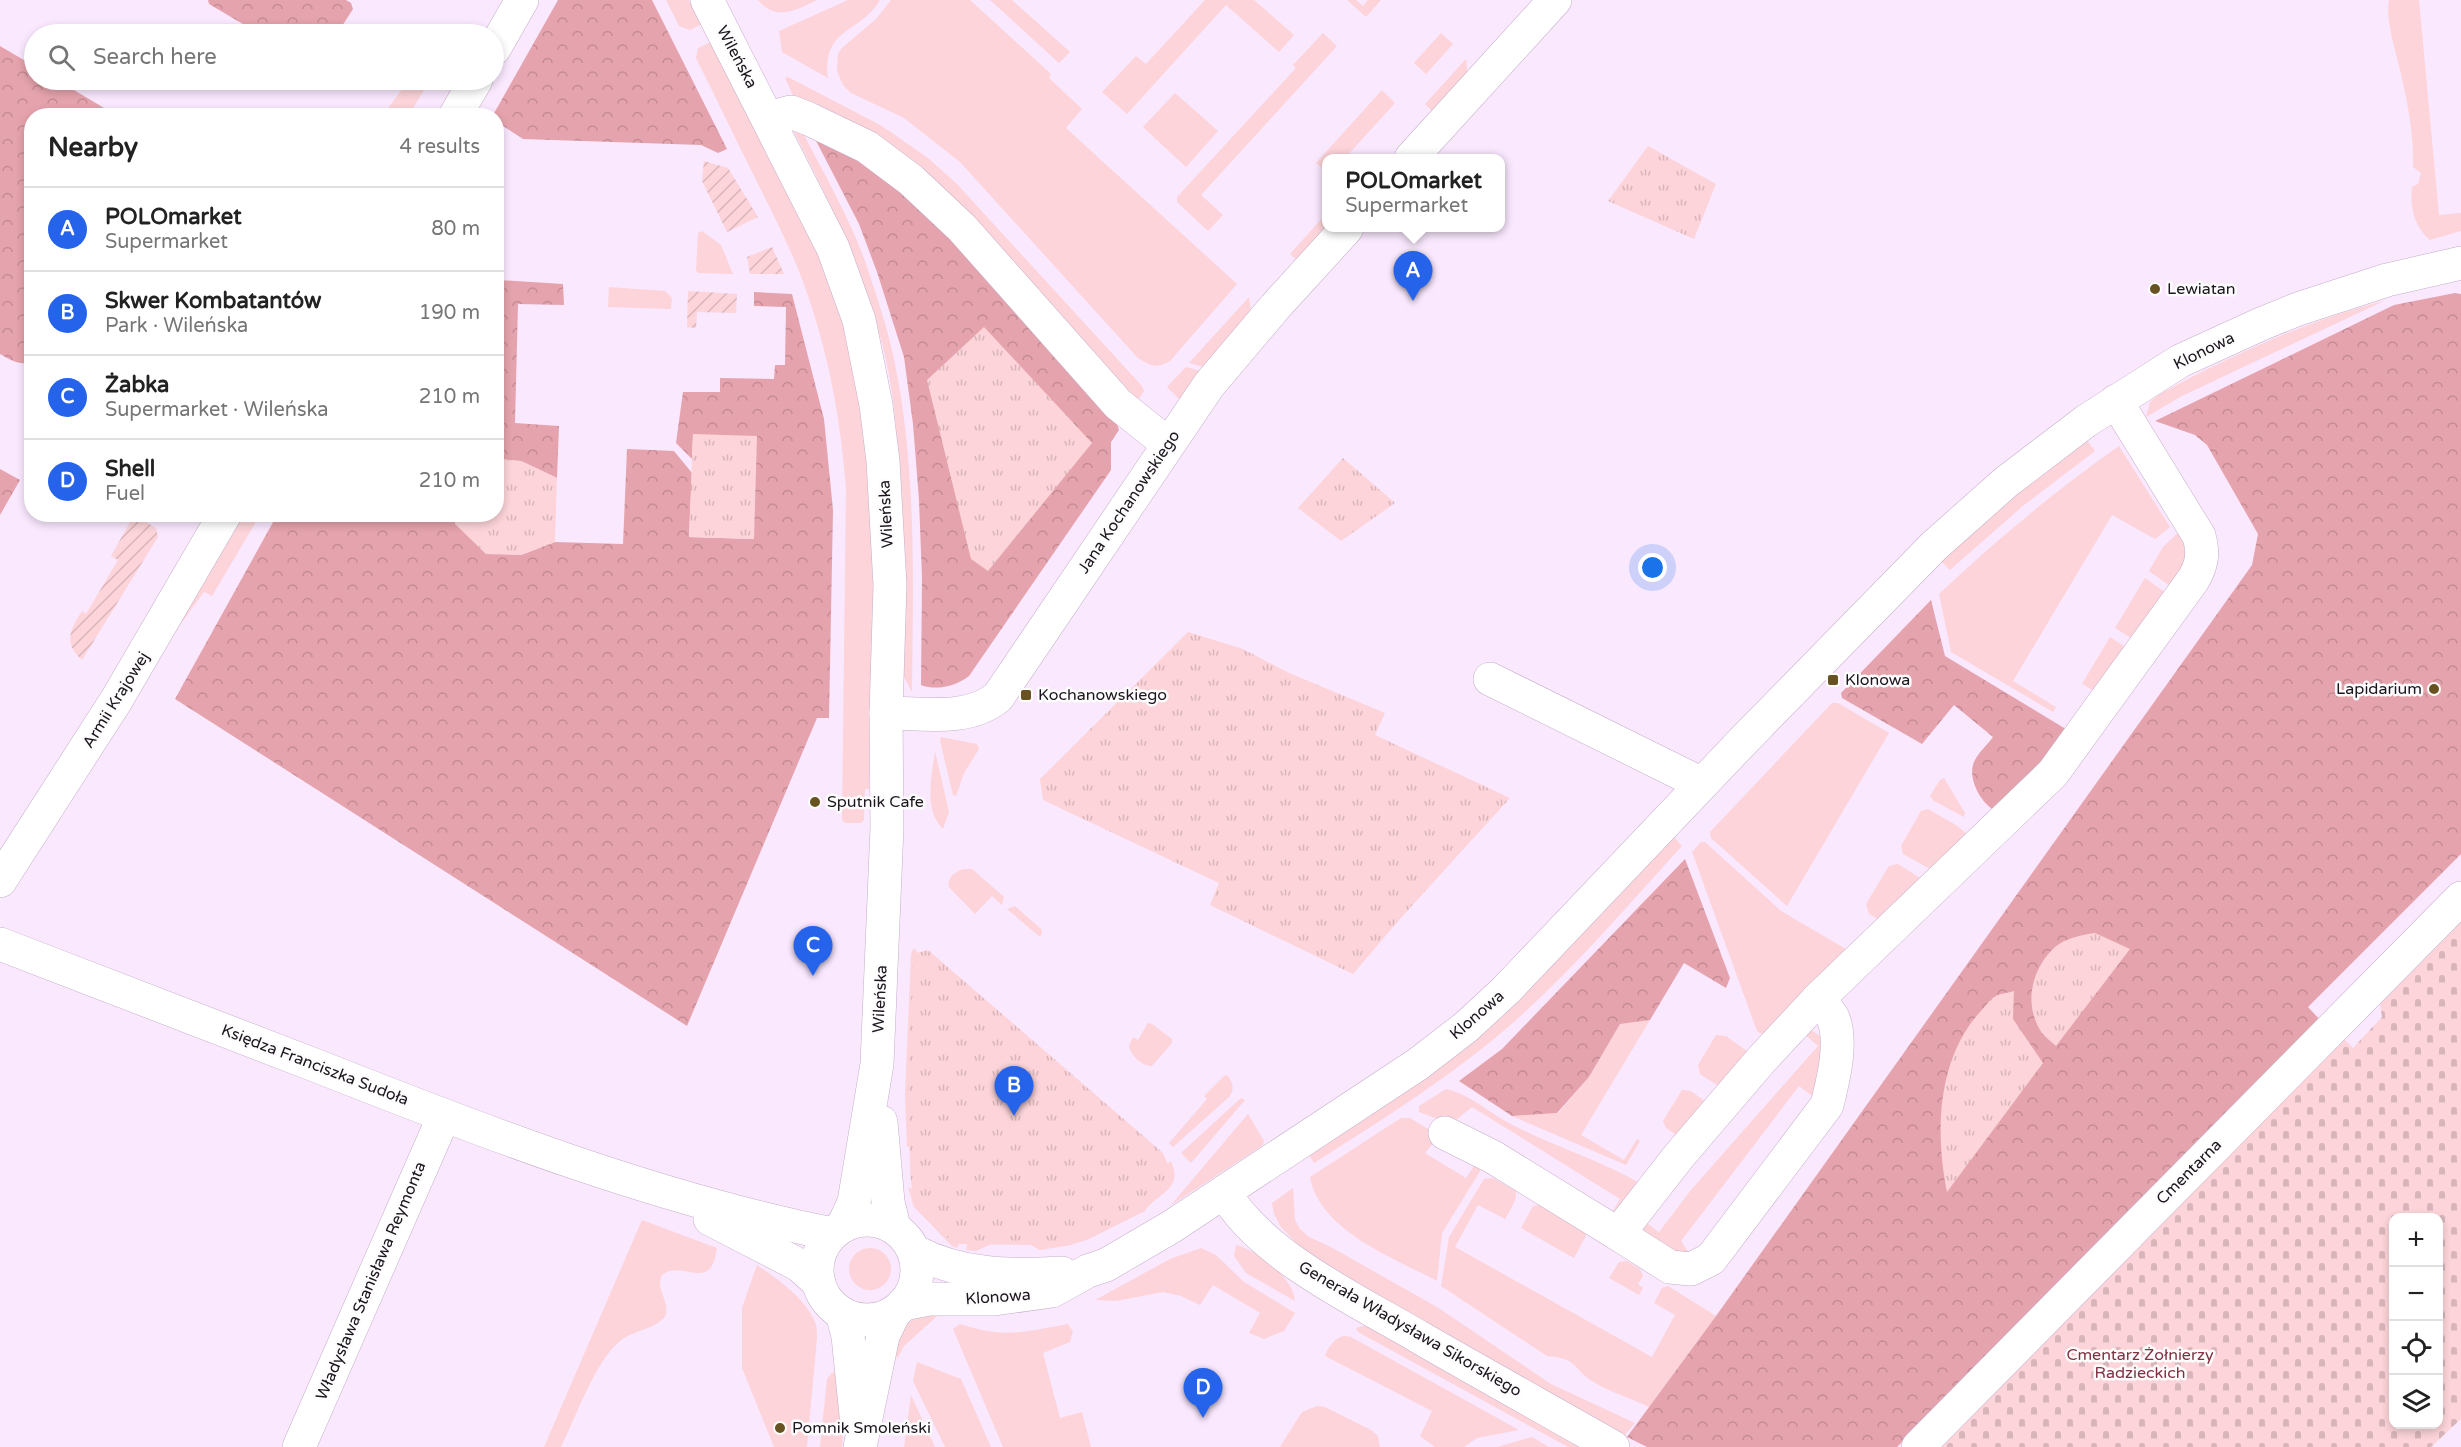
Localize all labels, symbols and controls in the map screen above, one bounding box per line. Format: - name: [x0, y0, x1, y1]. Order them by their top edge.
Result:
- street label: Wileńska: [712, 22, 762, 92]
- search box: [24, 24, 504, 90]
- icon: search: [45, 41, 78, 74]
- text: Search here: [93, 44, 217, 70]
- text: Nearby: [48, 132, 138, 163]
- text: 4 results: [400, 135, 480, 159]
- popup: [1322, 154, 1505, 232]
- text: POLOmarket: [1345, 168, 1482, 194]
- text: Supermarket: [1345, 194, 1468, 218]
- text: POLOmarket: [105, 204, 242, 230]
- text: A: [60, 217, 75, 241]
- text: 80 m: [431, 217, 480, 241]
- text: Supermarket: [105, 230, 228, 254]
- pin: A: [1394, 252, 1432, 301]
- place label: Lewiatan: [2167, 279, 2236, 299]
- marker: Lewiatan: [2148, 282, 2162, 296]
- text: Skwer Kombatantów: [105, 288, 321, 314]
- text: B: [61, 301, 74, 325]
- text: 190 m: [419, 301, 480, 325]
- text: Park · Wileńska: [105, 314, 248, 338]
- street label: Klonowa: [2170, 328, 2238, 374]
- text: Żabka: [105, 372, 169, 398]
- text: C: [61, 385, 74, 409]
- text: 210 m: [419, 385, 480, 409]
- text: Supermarket · Wileńska: [105, 398, 328, 422]
- street label: Jana Kochanowskiego: [1074, 427, 1184, 577]
- text: Shell: [105, 456, 155, 482]
- text: D: [60, 469, 75, 493]
- text: 210 m: [419, 469, 480, 493]
- street label: Wileńska: [874, 480, 898, 548]
- text: Fuel: [105, 482, 145, 506]
- your location: [1638, 553, 1667, 582]
- street label: Armii Krajowej: [78, 648, 154, 752]
- place label: Klonowa: [1845, 670, 1910, 690]
- marker: Klonowa: [1826, 673, 1840, 687]
- place label: Lapidarium: [2336, 679, 2422, 699]
- marker: Lapidarium: [2427, 682, 2441, 696]
- place label: Kochanowskiego: [1038, 685, 1167, 705]
- marker: Kochanowskiego: [1019, 688, 1033, 702]
- place label: Sputnik Cafe: [827, 792, 924, 812]
- marker: Sputnik Cafe: [808, 795, 822, 809]
- pin: C: [794, 926, 832, 976]
- street label: Wileńska: [868, 965, 892, 1033]
- street label: Klonowa: [1446, 986, 1508, 1044]
- street label: Księdza Franciszka Sudoła: [218, 1020, 412, 1110]
- pin: B: [994, 1066, 1034, 1116]
- street label: Cmentarna: [2152, 1135, 2226, 1209]
- street label: Władysława Stanisława Reymonta: [312, 1159, 430, 1403]
- map controls: [2389, 1213, 2443, 1429]
- button: +: [2389, 1213, 2443, 1267]
- street label: Generała Władysława Sikorskiego: [1295, 1257, 1525, 1401]
- button: −: [2389, 1267, 2443, 1321]
- street label: Klonowa: [965, 1285, 1031, 1309]
- button: locate: [2389, 1321, 2443, 1375]
- park label: Cmentarz Żołnierzy Radzieckich: [2066, 1345, 2214, 1383]
- pin: D: [1184, 1368, 1222, 1418]
- button: layers: [2389, 1375, 2443, 1429]
- place label: Pomnik Smoleński: [792, 1418, 931, 1438]
- marker: Pomnik Smoleński: [773, 1421, 787, 1435]

